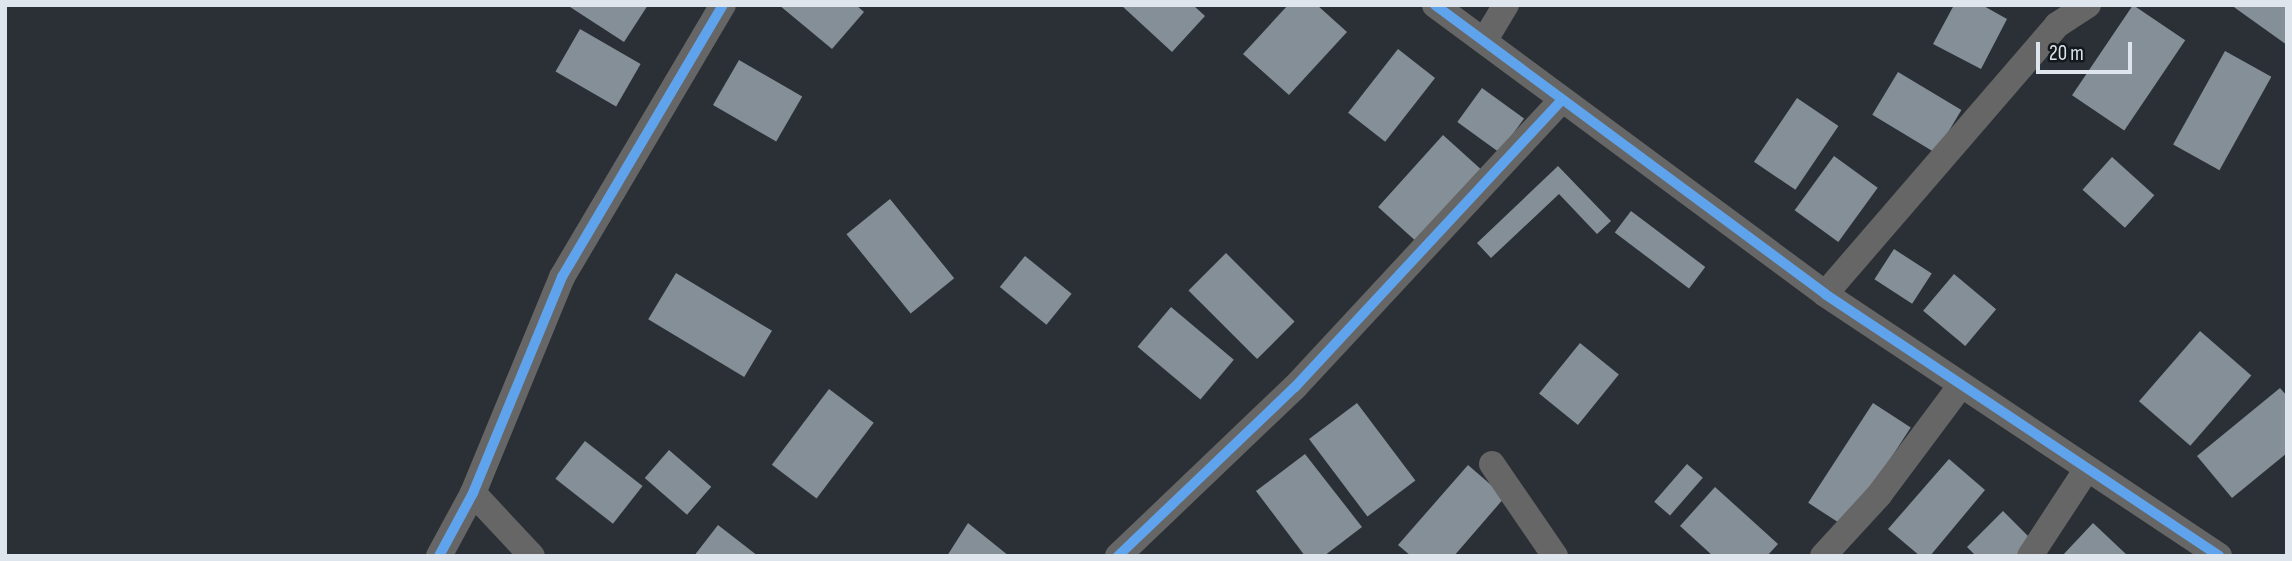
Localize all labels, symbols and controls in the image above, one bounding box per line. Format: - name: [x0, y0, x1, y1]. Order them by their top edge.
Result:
- scale bar: [2040, 28, 2136, 72]
- text: 20 m: [2049, 41, 2084, 66]

